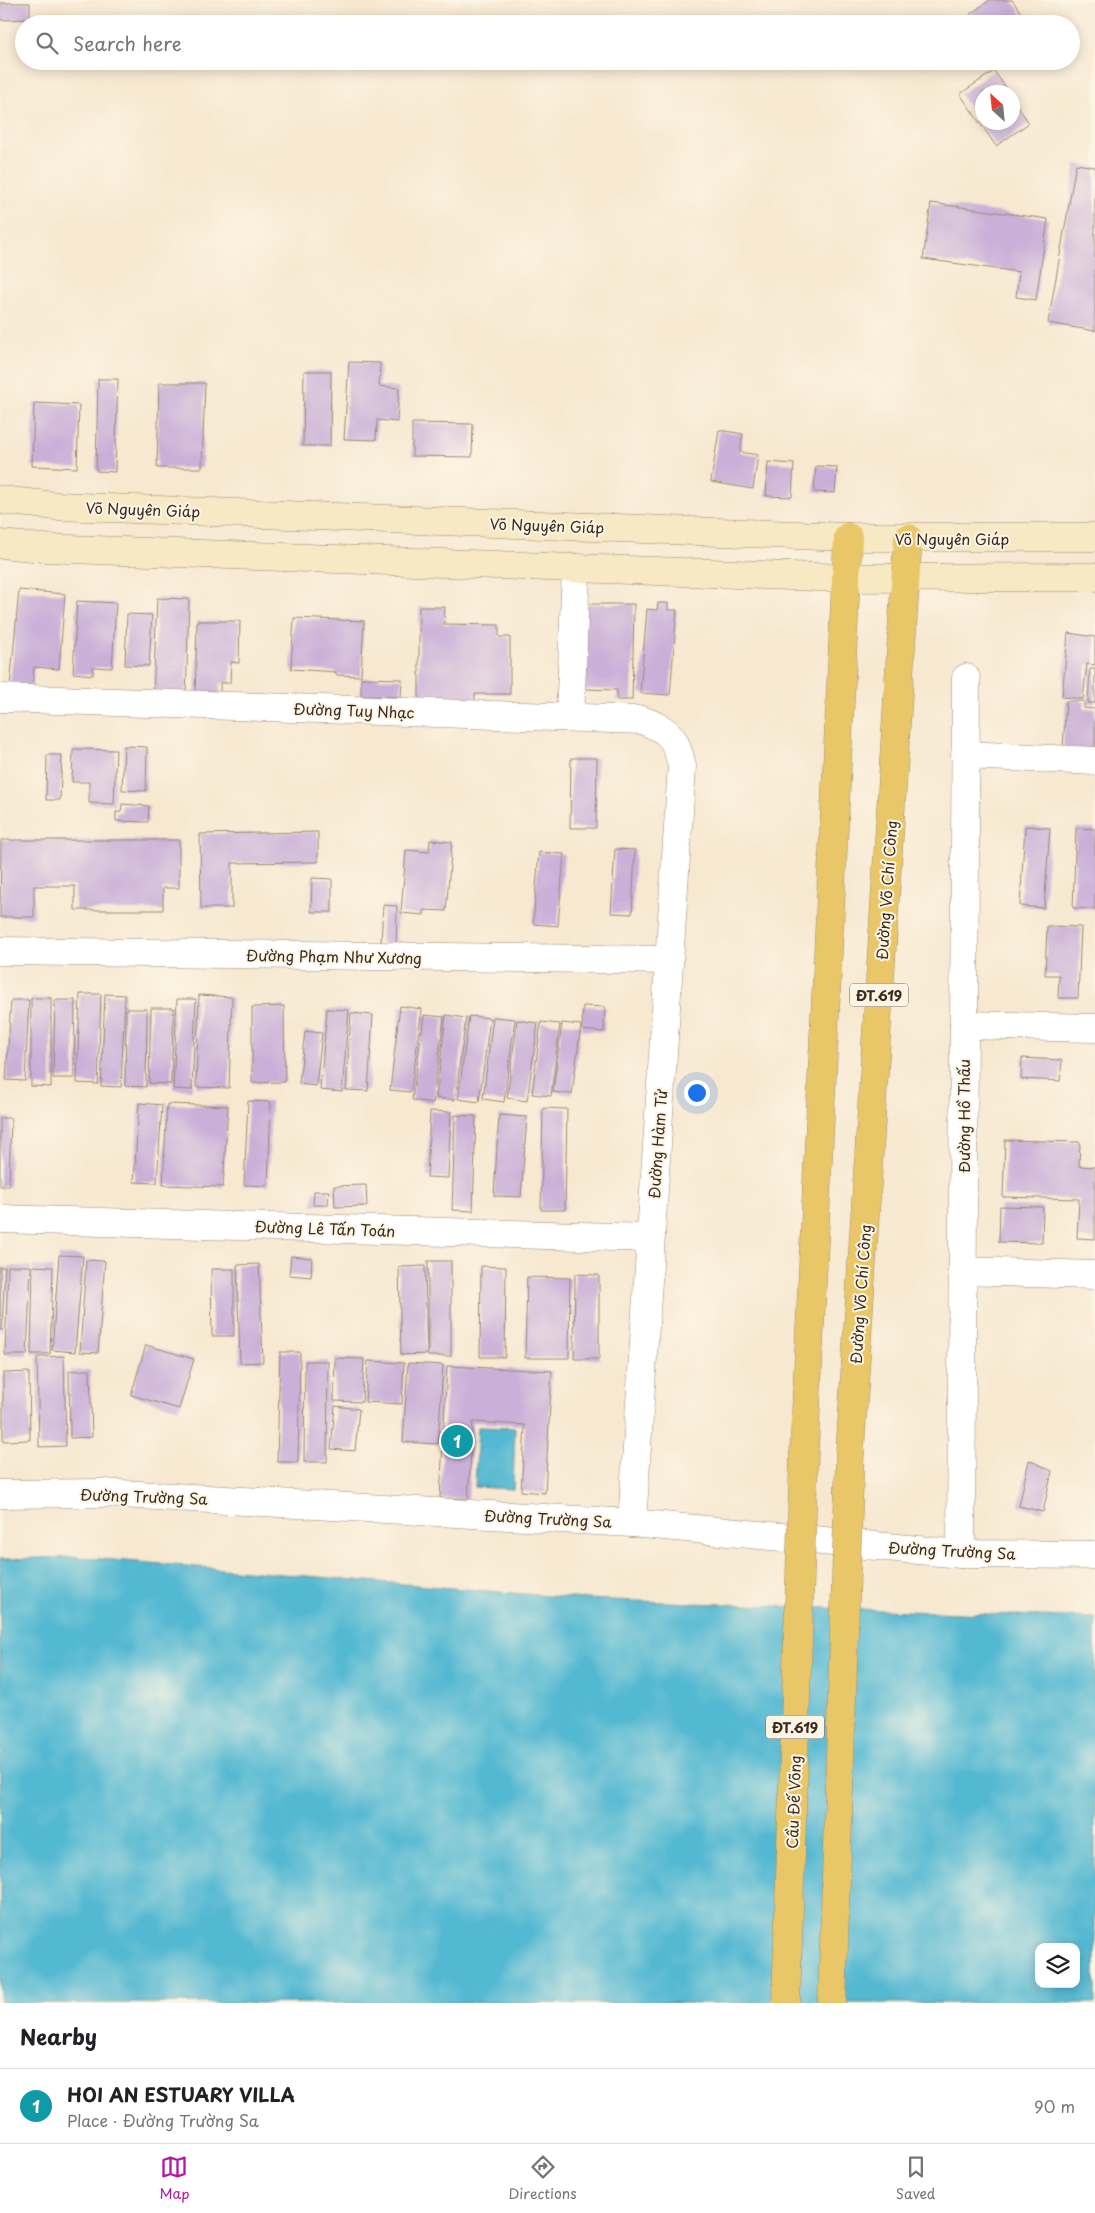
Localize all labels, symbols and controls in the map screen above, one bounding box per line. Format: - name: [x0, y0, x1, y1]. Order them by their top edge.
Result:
- search box: [15, 15, 1080, 70]
- icon: search: [33, 29, 61, 57]
- text: Search here: [73, 29, 182, 57]
- north arrow: [975, 85, 1020, 130]
- street label: Võ Nguyên Giáp: [85, 496, 201, 522]
- street label: Võ Nguyên Giáp: [489, 512, 605, 538]
- street label: Võ Nguyên Giáp: [895, 527, 1009, 550]
- street label: Đường Tuy Nhạc: [293, 696, 415, 724]
- street label: Đường Võ Chí Công: [870, 819, 902, 961]
- street label: Đường Phạm Như Xương: [246, 943, 422, 969]
- road number: ĐT.619: [850, 984, 908, 1006]
- street label: Đường Hồ Thấu: [952, 1059, 975, 1173]
- your location: [684, 1080, 710, 1106]
- street label: Đường Hàm Tử: [642, 1088, 672, 1199]
- street label: Đường Lê Tấn Toán: [254, 1214, 396, 1242]
- street label: Đường Võ Chí Công: [844, 1223, 876, 1365]
- pin: 1: [441, 1422, 473, 1460]
- street label: Đường Trường Sa: [80, 1482, 209, 1510]
- street label: Đường Trường Sa: [484, 1503, 613, 1533]
- street label: Đường Trường Sa: [888, 1535, 1017, 1565]
- road number: ĐT.619: [766, 1715, 824, 1738]
- street label: Cầu Đế Võng: [780, 1755, 806, 1849]
- map controls: [1035, 1943, 1080, 1988]
- button: layers: [1035, 1943, 1080, 1988]
- text: Nearby: [20, 2020, 97, 2052]
- text: HOI AN ESTUARY VILLA: [67, 2080, 295, 2108]
- text: 1: [32, 2094, 40, 2118]
- text: 90 m: [1034, 2094, 1075, 2118]
- text: Place · Đường Trường Sa: [67, 2108, 259, 2132]
- tab: Map: [160, 2153, 189, 2204]
- tab: Directions: [509, 2153, 577, 2204]
- tab: Saved: [896, 2153, 935, 2204]

